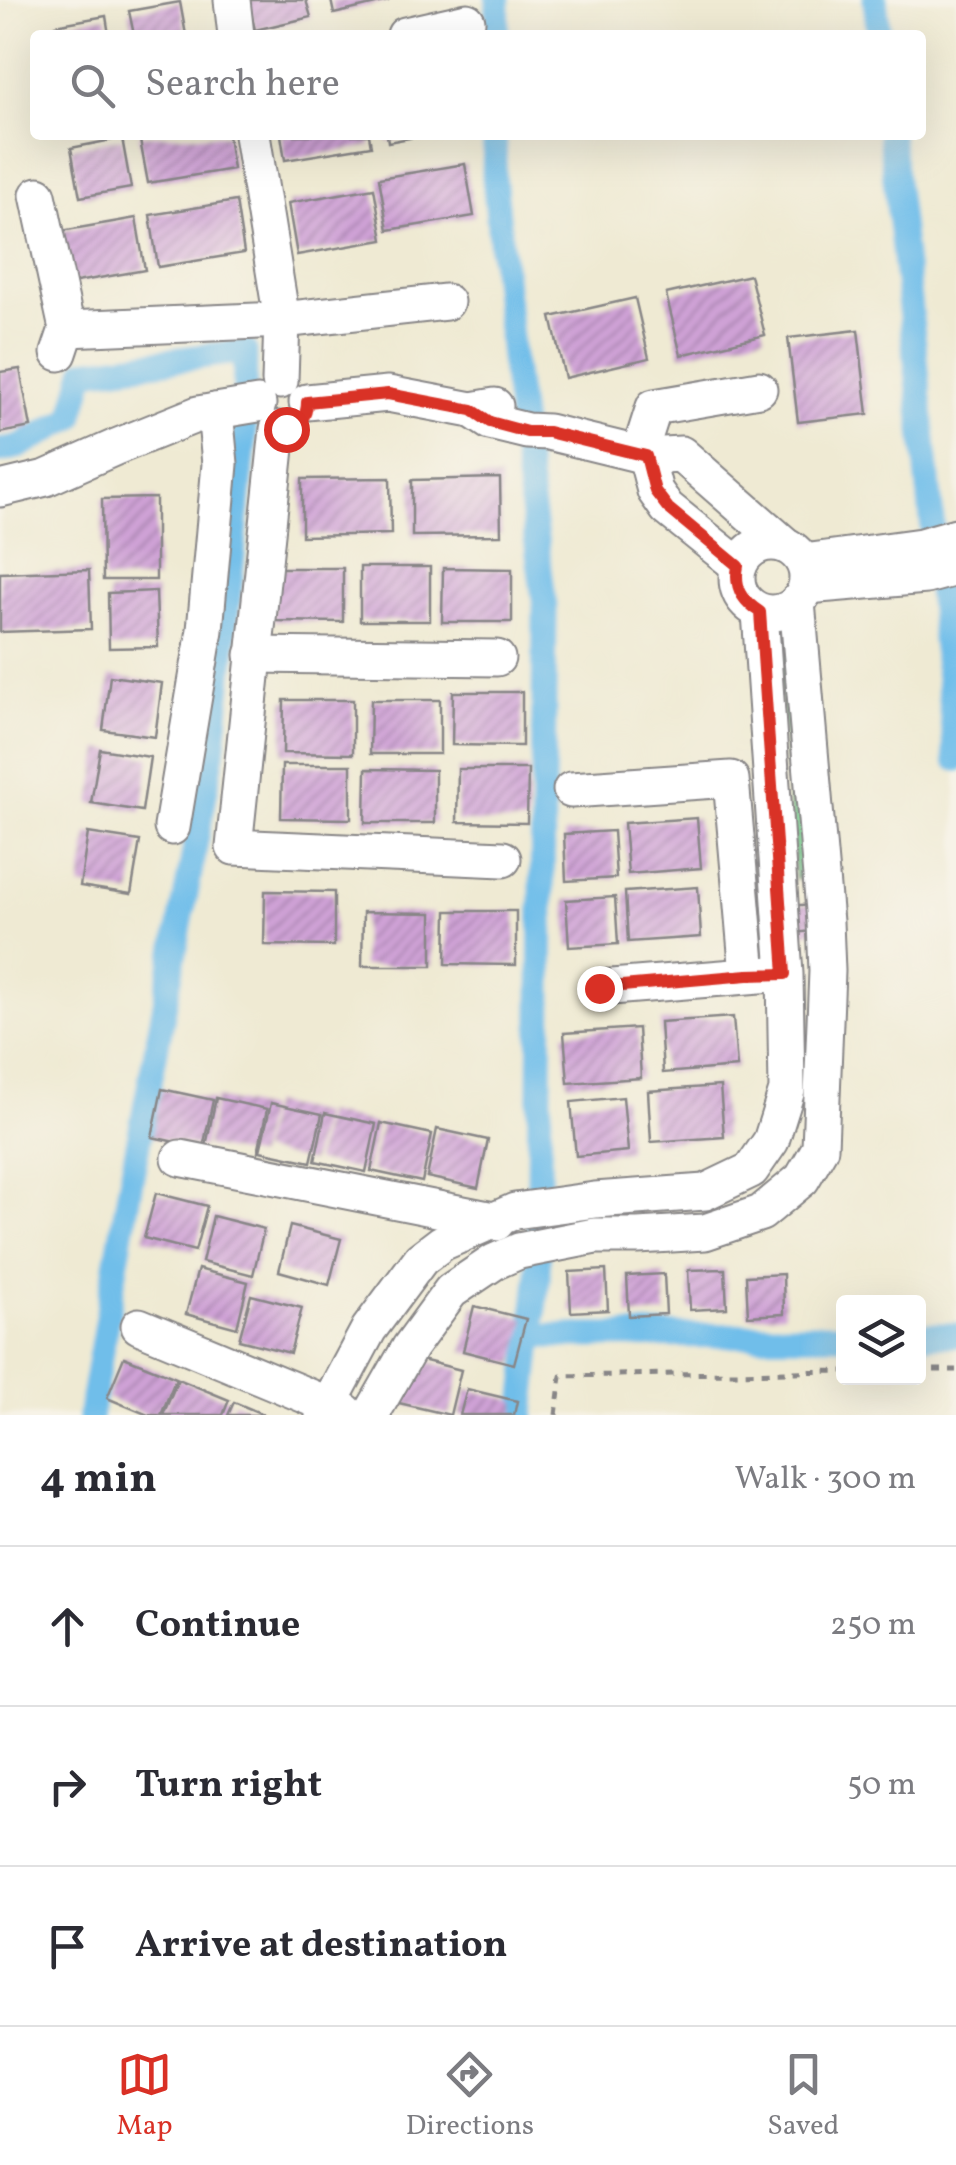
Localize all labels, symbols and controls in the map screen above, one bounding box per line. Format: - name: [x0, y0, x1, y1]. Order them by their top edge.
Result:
- search box: [30, 30, 926, 140]
- icon: search: [65, 58, 120, 113]
- text: Search here: [145, 59, 340, 112]
- route start: [264, 407, 310, 453]
- route end: [577, 966, 623, 1012]
- map controls: [836, 1295, 926, 1385]
- button: layers: [836, 1295, 926, 1385]
- text: 4 min: [40, 1451, 157, 1510]
- text: Walk · 300 m: [735, 1458, 916, 1502]
- icon: ahead: [40, 1599, 95, 1654]
- text: Continue: [135, 1600, 300, 1653]
- text: 250 m: [830, 1604, 916, 1648]
- icon: right: [40, 1759, 95, 1814]
- text: Turn right: [135, 1760, 322, 1813]
- text: 50 m: [847, 1764, 916, 1808]
- icon: arrive: [40, 1919, 95, 1974]
- text: Arrive at destination: [135, 1920, 508, 1973]
- tab: Map: [117, 2047, 173, 2146]
- tab: Directions: [406, 2047, 534, 2146]
- tab: Saved: [767, 2047, 839, 2146]

